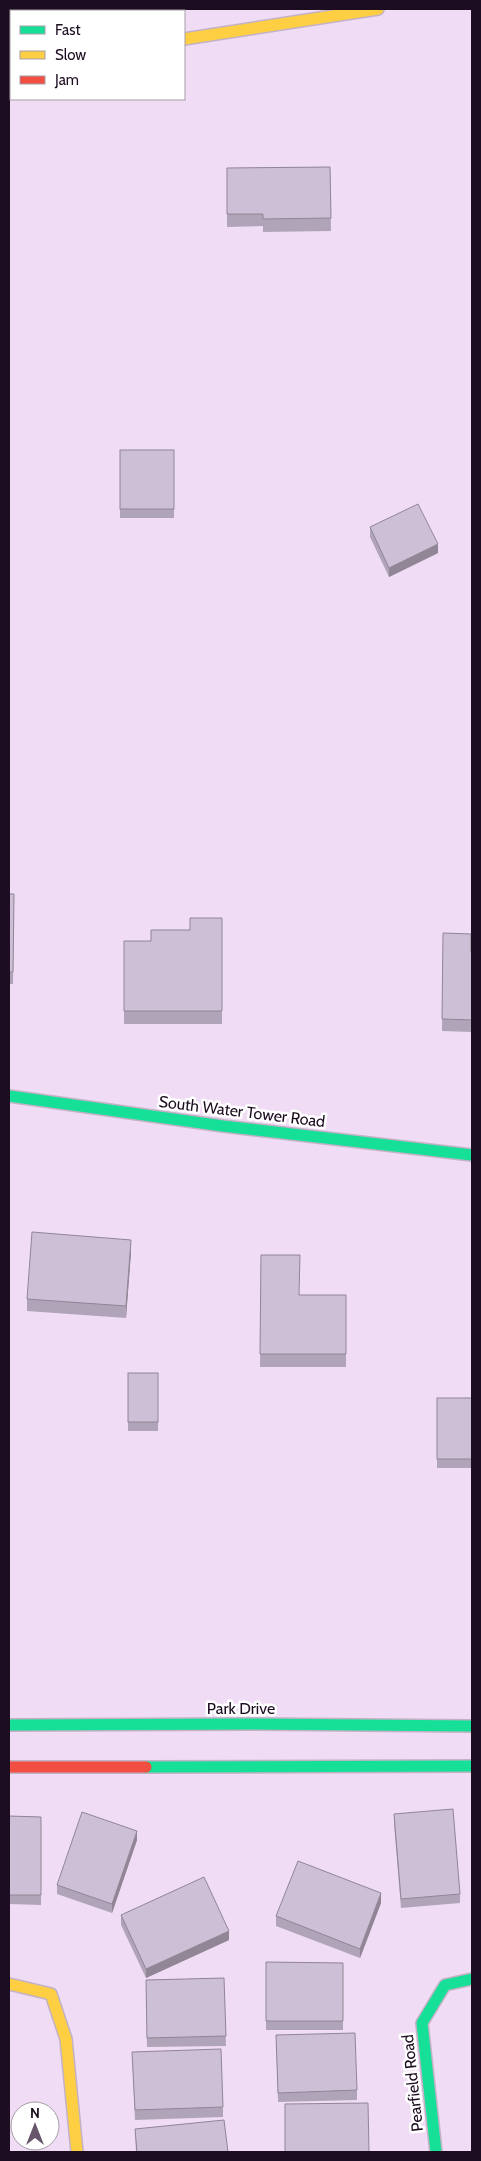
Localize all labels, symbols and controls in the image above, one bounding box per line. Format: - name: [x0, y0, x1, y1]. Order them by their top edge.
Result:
- legend: [10, 10, 185, 100]
- text: Fast: [55, 21, 80, 39]
- text: Slow: [55, 46, 86, 64]
- text: Jam: [54, 71, 79, 89]
- street label: South Water Tower Road: [158, 1092, 326, 1131]
- street label: Park Drive: [207, 1699, 275, 1718]
- street label: Pearfield Road: [398, 2033, 427, 2132]
- north arrow: [10, 2101, 60, 2151]
- text: N: [30, 2104, 40, 2122]

